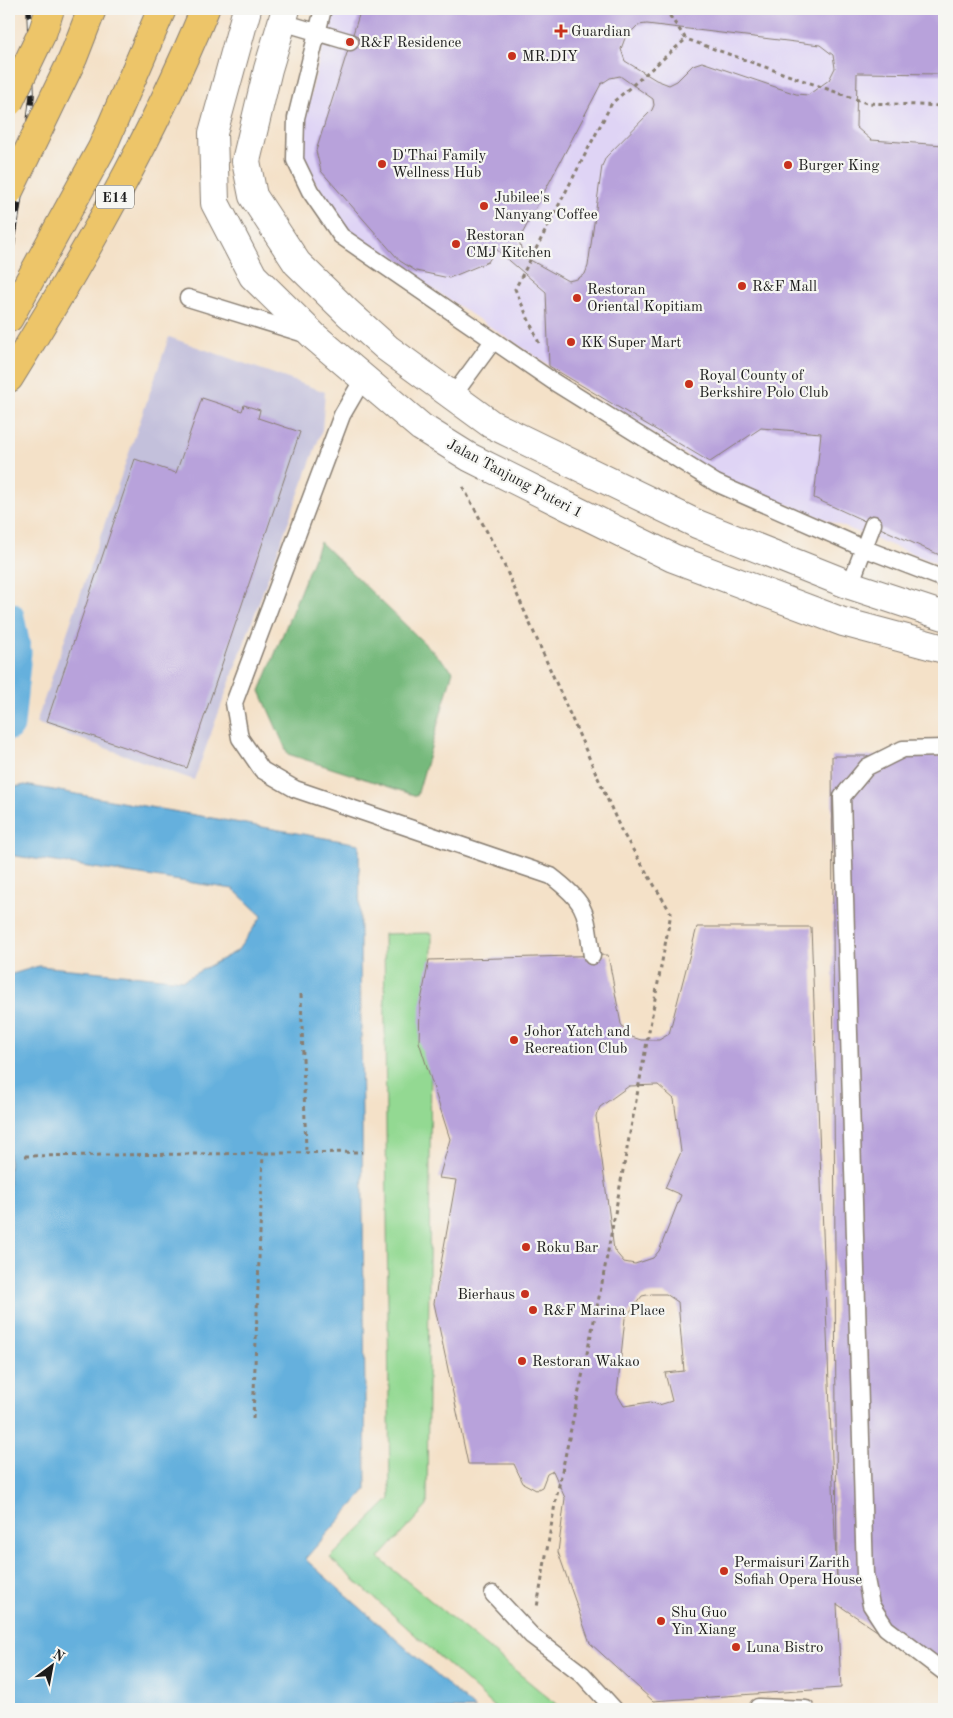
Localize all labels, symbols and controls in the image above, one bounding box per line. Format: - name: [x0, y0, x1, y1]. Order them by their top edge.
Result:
- marker: Guardian: [555, 25, 567, 37]
- place label: Guardian: [571, 25, 631, 40]
- marker: R&F Residence: [344, 36, 356, 48]
- place label: R&F Residence: [360, 36, 461, 51]
- marker: MR.DIY: [506, 50, 518, 62]
- place label: MR.DIY: [522, 50, 578, 65]
- place label: D'Thai Family Wellness Hub: [392, 149, 486, 181]
- marker: D'Thai Family Wellness Hub: [376, 158, 388, 170]
- marker: Burger King: [782, 159, 794, 171]
- place label: Burger King: [798, 159, 879, 174]
- road number: E14: [96, 186, 134, 208]
- place label: Jubilee's Nanyang Coffee: [494, 191, 598, 223]
- marker: Jubilee's Nanyang Coffee: [478, 200, 490, 212]
- place label: Restoran CMJ Kitchen: [466, 229, 551, 261]
- marker: Restoran CMJ Kitchen: [450, 238, 462, 250]
- marker: R&F Mall: [736, 280, 748, 292]
- place label: R&F Mall: [752, 280, 817, 295]
- place label: Restoran Oriental Kopitiam: [587, 283, 703, 315]
- marker: Restoran Oriental Kopitiam: [571, 292, 583, 304]
- marker: KK Super Mart: [565, 336, 577, 348]
- place label: KK Super Mart: [581, 336, 682, 351]
- place label: Royal County of Berkshire Polo Club: [699, 369, 829, 401]
- marker: Royal County of Berkshire Polo Club: [683, 378, 695, 390]
- street label: Jalan Tanjung Puteri 1: [444, 437, 585, 521]
- place label: Johor Yatch and Recreation Club: [524, 1025, 631, 1057]
- marker: Johor Yatch and Recreation Club: [508, 1034, 520, 1046]
- marker: Roku Bar: [520, 1241, 532, 1253]
- place label: Roku Bar: [536, 1241, 598, 1256]
- place label: Bierhaus: [457, 1288, 515, 1303]
- marker: Bierhaus: [519, 1288, 531, 1300]
- marker: R&F Marina Place: [527, 1304, 539, 1316]
- place label: R&F Marina Place: [543, 1304, 665, 1319]
- marker: Restoran Wakao: [516, 1355, 528, 1367]
- place label: Restoran Wakao: [532, 1355, 640, 1370]
- place label: Permaisuri Zarith Sofiah Opera House: [734, 1556, 862, 1588]
- marker: Permaisuri Zarith Sofiah Opera House: [718, 1565, 730, 1577]
- place label: Shu Guo Yin Xiang: [671, 1606, 736, 1638]
- marker: Shu Guo Yin Xiang: [655, 1615, 667, 1627]
- north arrow: [28, 1640, 78, 1690]
- marker: Luna Bistro: [730, 1641, 742, 1653]
- place label: Luna Bistro: [746, 1641, 824, 1656]
- text: N: [50, 1647, 67, 1665]

